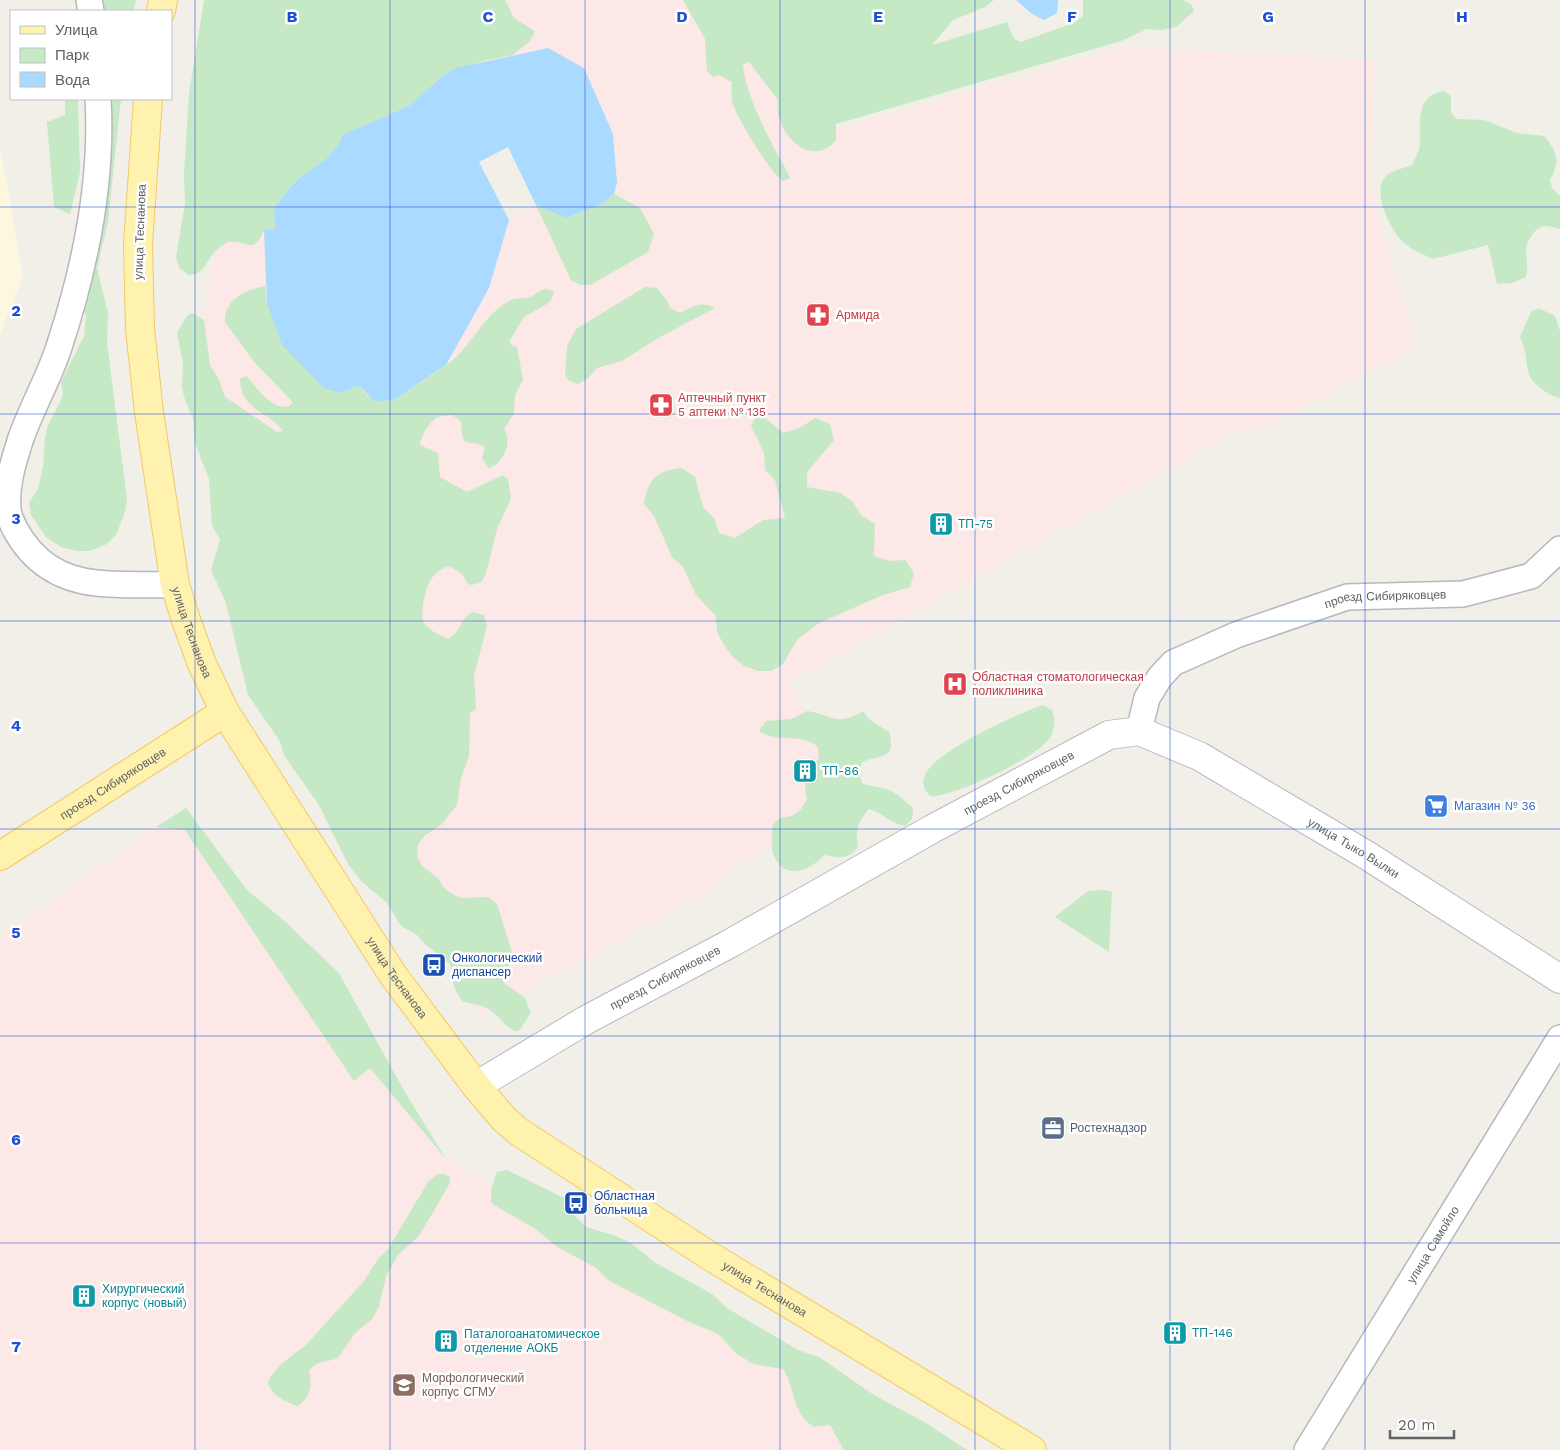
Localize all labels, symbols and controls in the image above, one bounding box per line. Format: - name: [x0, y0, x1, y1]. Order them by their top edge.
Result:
- text: B: [287, 7, 298, 26]
- text: C: [483, 7, 494, 26]
- text: D: [676, 7, 688, 26]
- text: E: [873, 7, 883, 26]
- text: F: [1067, 7, 1077, 26]
- text: G: [1262, 7, 1274, 26]
- text: H: [1456, 7, 1468, 26]
- legend: [10, 10, 172, 100]
- text: Улица: [55, 21, 98, 39]
- text: Парк: [55, 46, 89, 64]
- text: Вода: [55, 71, 91, 89]
- street label: улица Теснанова: [131, 184, 149, 280]
- text: 2: [11, 301, 21, 320]
- pharmacy icon: Армида: [805, 302, 831, 328]
- place label: Армида: [836, 308, 880, 322]
- place label: Аптечный пункт 5 аптеки № 135: [678, 391, 767, 419]
- pharmacy icon: Аптечный пункт 5 аптеки № 135: [648, 392, 674, 418]
- text: 3: [11, 509, 21, 528]
- building icon: ТП-75: [928, 511, 954, 537]
- place label: ТП-75: [958, 517, 993, 531]
- street label: улица Теснанова: [169, 585, 215, 681]
- street label: проезд Сибиряковцев: [1323, 587, 1447, 611]
- place label: Областная стоматологическая поликлиника: [972, 670, 1144, 698]
- hospital icon: Областная стоматологическая поликлиника: [942, 671, 968, 697]
- text: 4: [11, 716, 21, 735]
- street label: проезд Сибиряковцев: [57, 745, 168, 823]
- street label: проезд Сибиряковцев: [961, 748, 1077, 818]
- building icon: ТП-86: [792, 758, 818, 784]
- place label: ТП-86: [822, 764, 859, 778]
- supermarket icon: Магазин № 36: [1423, 793, 1449, 819]
- place label: Магазин № 36: [1454, 799, 1536, 813]
- street label: улица Тыко Вылки: [1305, 815, 1402, 881]
- text: 5: [11, 923, 21, 942]
- street label: улица Теснанова: [364, 934, 430, 1021]
- street label: проезд Сибиряковцев: [608, 943, 723, 1013]
- place label: Онкологический диспансер: [452, 951, 542, 979]
- bus stop icon: Онкологический диспансер: [421, 952, 447, 978]
- office icon: Ростехнадзор: [1040, 1115, 1066, 1141]
- place label: Ростехнадзор: [1070, 1121, 1147, 1135]
- text: 6: [11, 1130, 21, 1149]
- place label: Областная больница: [594, 1189, 655, 1217]
- bus stop icon: Областная больница: [563, 1190, 589, 1216]
- street label: улица Самойло: [1404, 1203, 1462, 1286]
- street label: улица Теснанова: [720, 1258, 810, 1320]
- place label: Хирургический корпус (новый): [102, 1282, 187, 1310]
- building icon: Хирургический корпус (новый): [71, 1283, 97, 1309]
- building icon: ТП-146: [1162, 1320, 1188, 1346]
- place label: ТП-146: [1192, 1326, 1233, 1340]
- place label: Паталогоанатомическое отделение АОКБ: [464, 1327, 600, 1355]
- building icon: Паталогоанатомическое отделение АОКБ: [433, 1328, 459, 1354]
- text: 7: [11, 1337, 21, 1356]
- place label: Морфологический корпус СГМУ: [422, 1371, 524, 1399]
- school or university icon: Морфологический корпус СГМУ: [391, 1372, 417, 1398]
- scale bar: [1390, 1408, 1454, 1440]
- text: 20 m: [1398, 1416, 1436, 1434]

